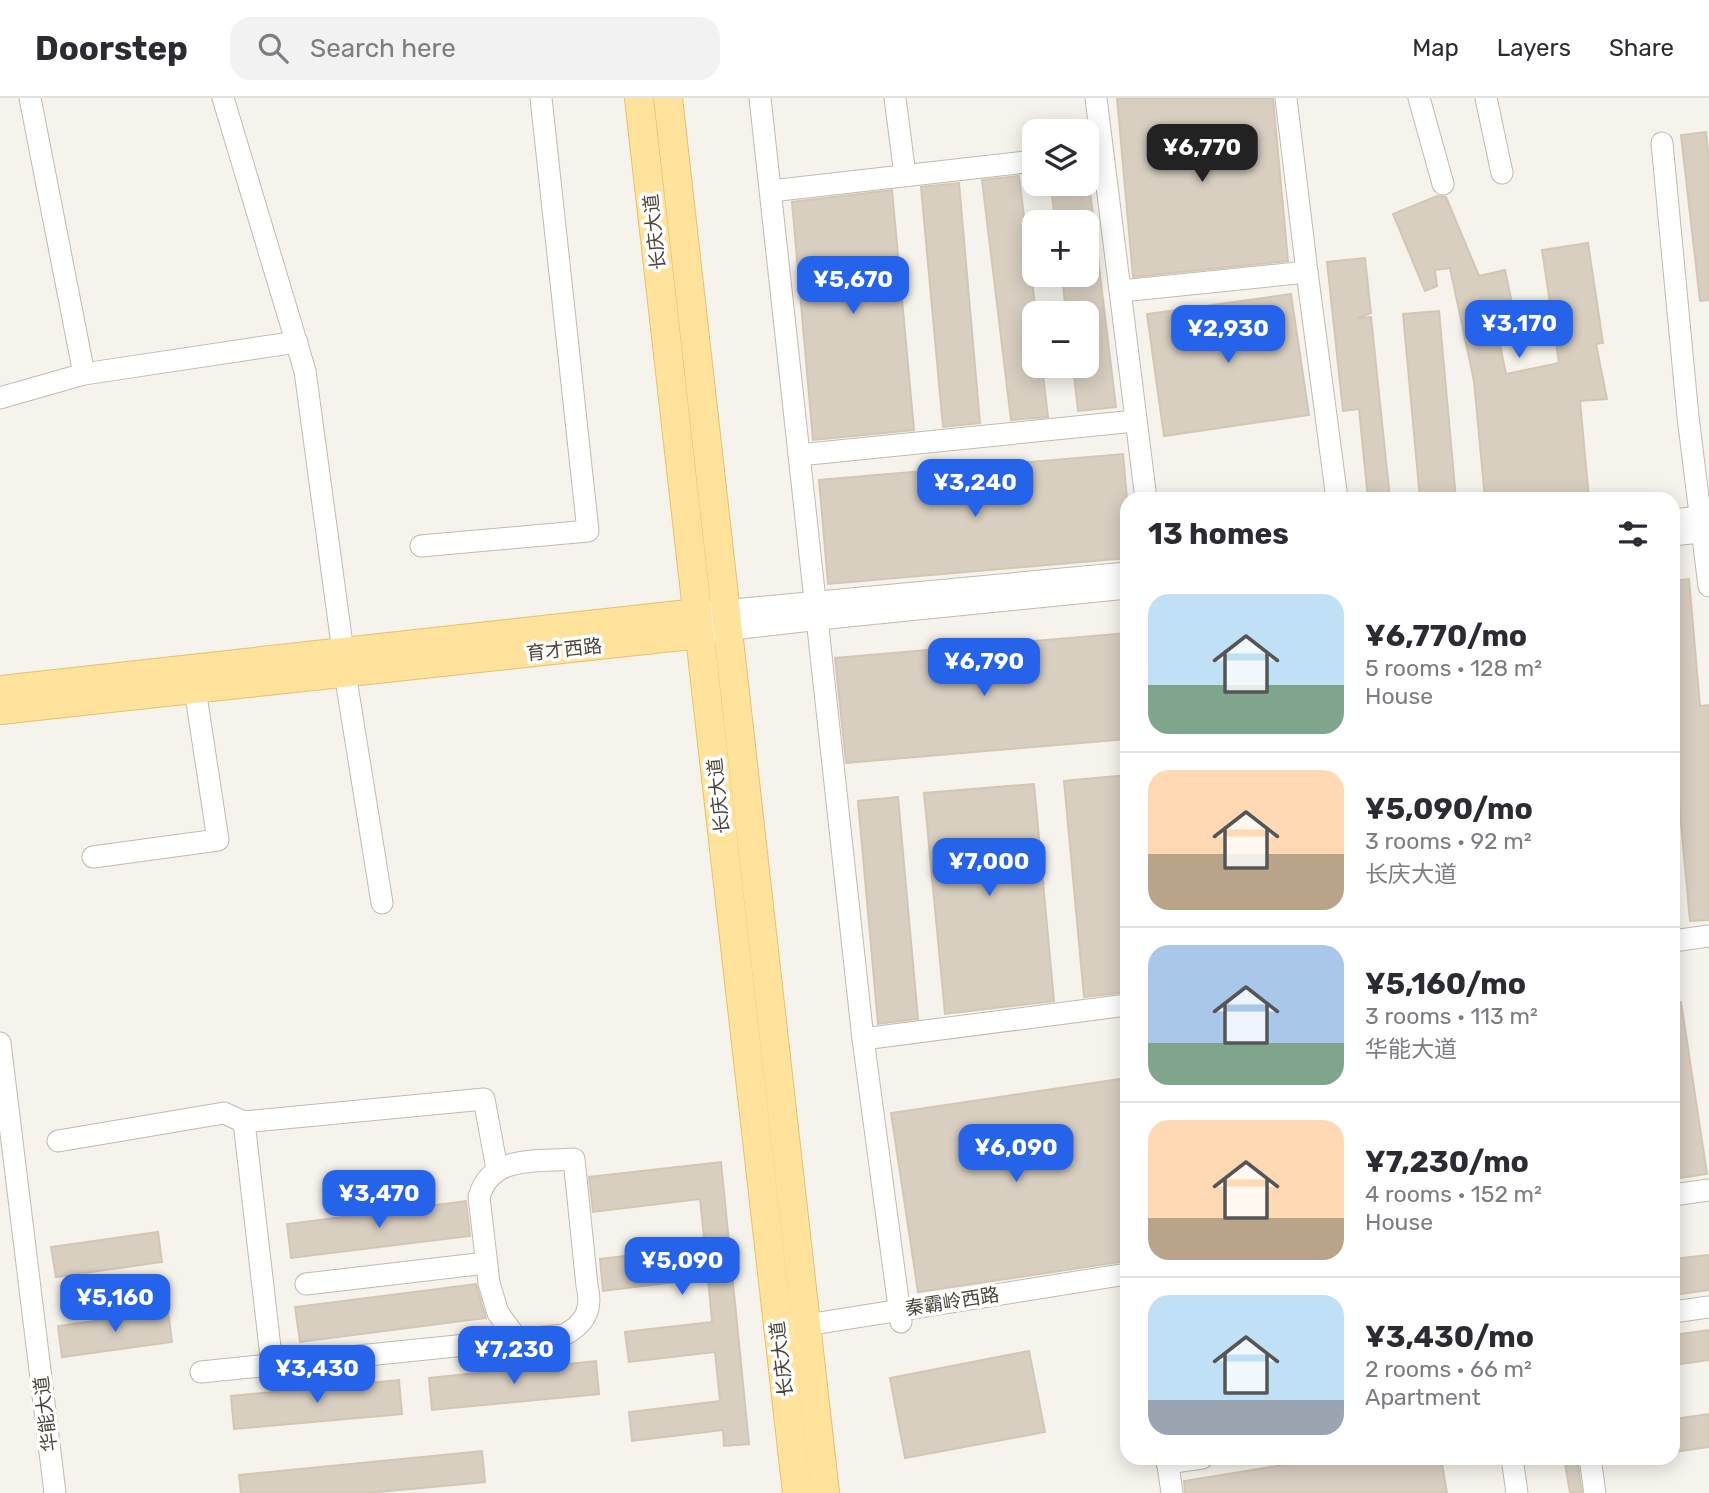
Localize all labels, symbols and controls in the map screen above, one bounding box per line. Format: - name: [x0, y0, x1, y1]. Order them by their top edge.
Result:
- search box: [230, 17, 720, 80]
- text: Doorstep: [35, 29, 188, 68]
- icon: search: [254, 29, 292, 67]
- text: Search here: [310, 33, 456, 64]
- text: Map: [1412, 34, 1459, 62]
- text: Layers: [1497, 34, 1571, 62]
- text: Share: [1609, 34, 1674, 62]
- map controls: [1022, 119, 1099, 378]
- button: layers: [1022, 119, 1099, 196]
- pin: ¥6,770: [1145, 125, 1259, 184]
- text: ¥6,770: [1163, 133, 1241, 161]
- street label: 长庆大道: [639, 193, 670, 271]
- button: +: [1022, 210, 1099, 287]
- pin: ¥5,670: [796, 256, 910, 316]
- text: ¥5,670: [813, 265, 893, 293]
- pin: ¥3,170: [1462, 300, 1576, 360]
- button: −: [1022, 301, 1099, 378]
- pin: ¥2,930: [1171, 306, 1285, 365]
- text: ¥3,170: [1481, 309, 1557, 337]
- text: ¥2,930: [1187, 314, 1269, 342]
- pin: ¥3,240: [918, 460, 1032, 519]
- text: ¥3,240: [933, 468, 1017, 496]
- icon: filters: [1614, 515, 1652, 553]
- text: 13 homes: [1148, 516, 1289, 552]
- text: ¥6,770/mo: [1365, 618, 1527, 654]
- icon: home: [1204, 622, 1288, 706]
- street label: 育才西路: [525, 634, 603, 665]
- pin: ¥6,790: [927, 638, 1041, 698]
- text: ¥6,790: [944, 647, 1024, 675]
- text: 5 rooms · 128 m²: [1365, 654, 1542, 682]
- text: House: [1365, 682, 1433, 710]
- street label: 长庆大道: [703, 757, 734, 835]
- text: ¥5,090/mo: [1365, 791, 1533, 827]
- icon: home: [1204, 798, 1288, 882]
- text: 3 rooms · 92 m²: [1365, 827, 1531, 855]
- pin: ¥7,000: [932, 838, 1046, 898]
- text: ¥7,000: [949, 847, 1029, 875]
- text: 长庆大道: [1365, 860, 1457, 888]
- text: ¥5,160/mo: [1365, 966, 1526, 1002]
- icon: home: [1204, 973, 1288, 1057]
- text: 3 rooms · 113 m²: [1365, 1002, 1538, 1030]
- text: 华能大道: [1365, 1035, 1457, 1063]
- pin: ¥6,090: [959, 1124, 1073, 1184]
- text: ¥6,090: [974, 1133, 1058, 1161]
- text: ¥7,230/mo: [1365, 1144, 1529, 1180]
- icon: home: [1204, 1148, 1288, 1232]
- pin: ¥3,470: [322, 1170, 436, 1230]
- text: ¥3,470: [338, 1179, 420, 1207]
- text: 4 rooms · 152 m²: [1365, 1180, 1542, 1208]
- text: House: [1365, 1208, 1433, 1236]
- pin: ¥5,090: [625, 1238, 739, 1297]
- text: ¥5,090: [641, 1246, 723, 1274]
- pin: ¥5,160: [58, 1274, 172, 1334]
- text: ¥5,160: [76, 1283, 154, 1311]
- street label: 秦霸岭西路: [903, 1283, 1001, 1320]
- text: ¥3,430/mo: [1365, 1319, 1534, 1355]
- street label: 长庆大道: [765, 1320, 798, 1398]
- icon: home: [1204, 1323, 1288, 1407]
- pin: ¥7,230: [457, 1326, 571, 1386]
- text: ¥7,230: [474, 1335, 554, 1363]
- pin: ¥3,430: [260, 1346, 374, 1405]
- text: ¥3,430: [275, 1354, 359, 1382]
- text: 2 rooms · 66 m²: [1365, 1355, 1532, 1383]
- street label: 华能大道: [29, 1375, 62, 1453]
- text: Apartment: [1365, 1383, 1481, 1411]

